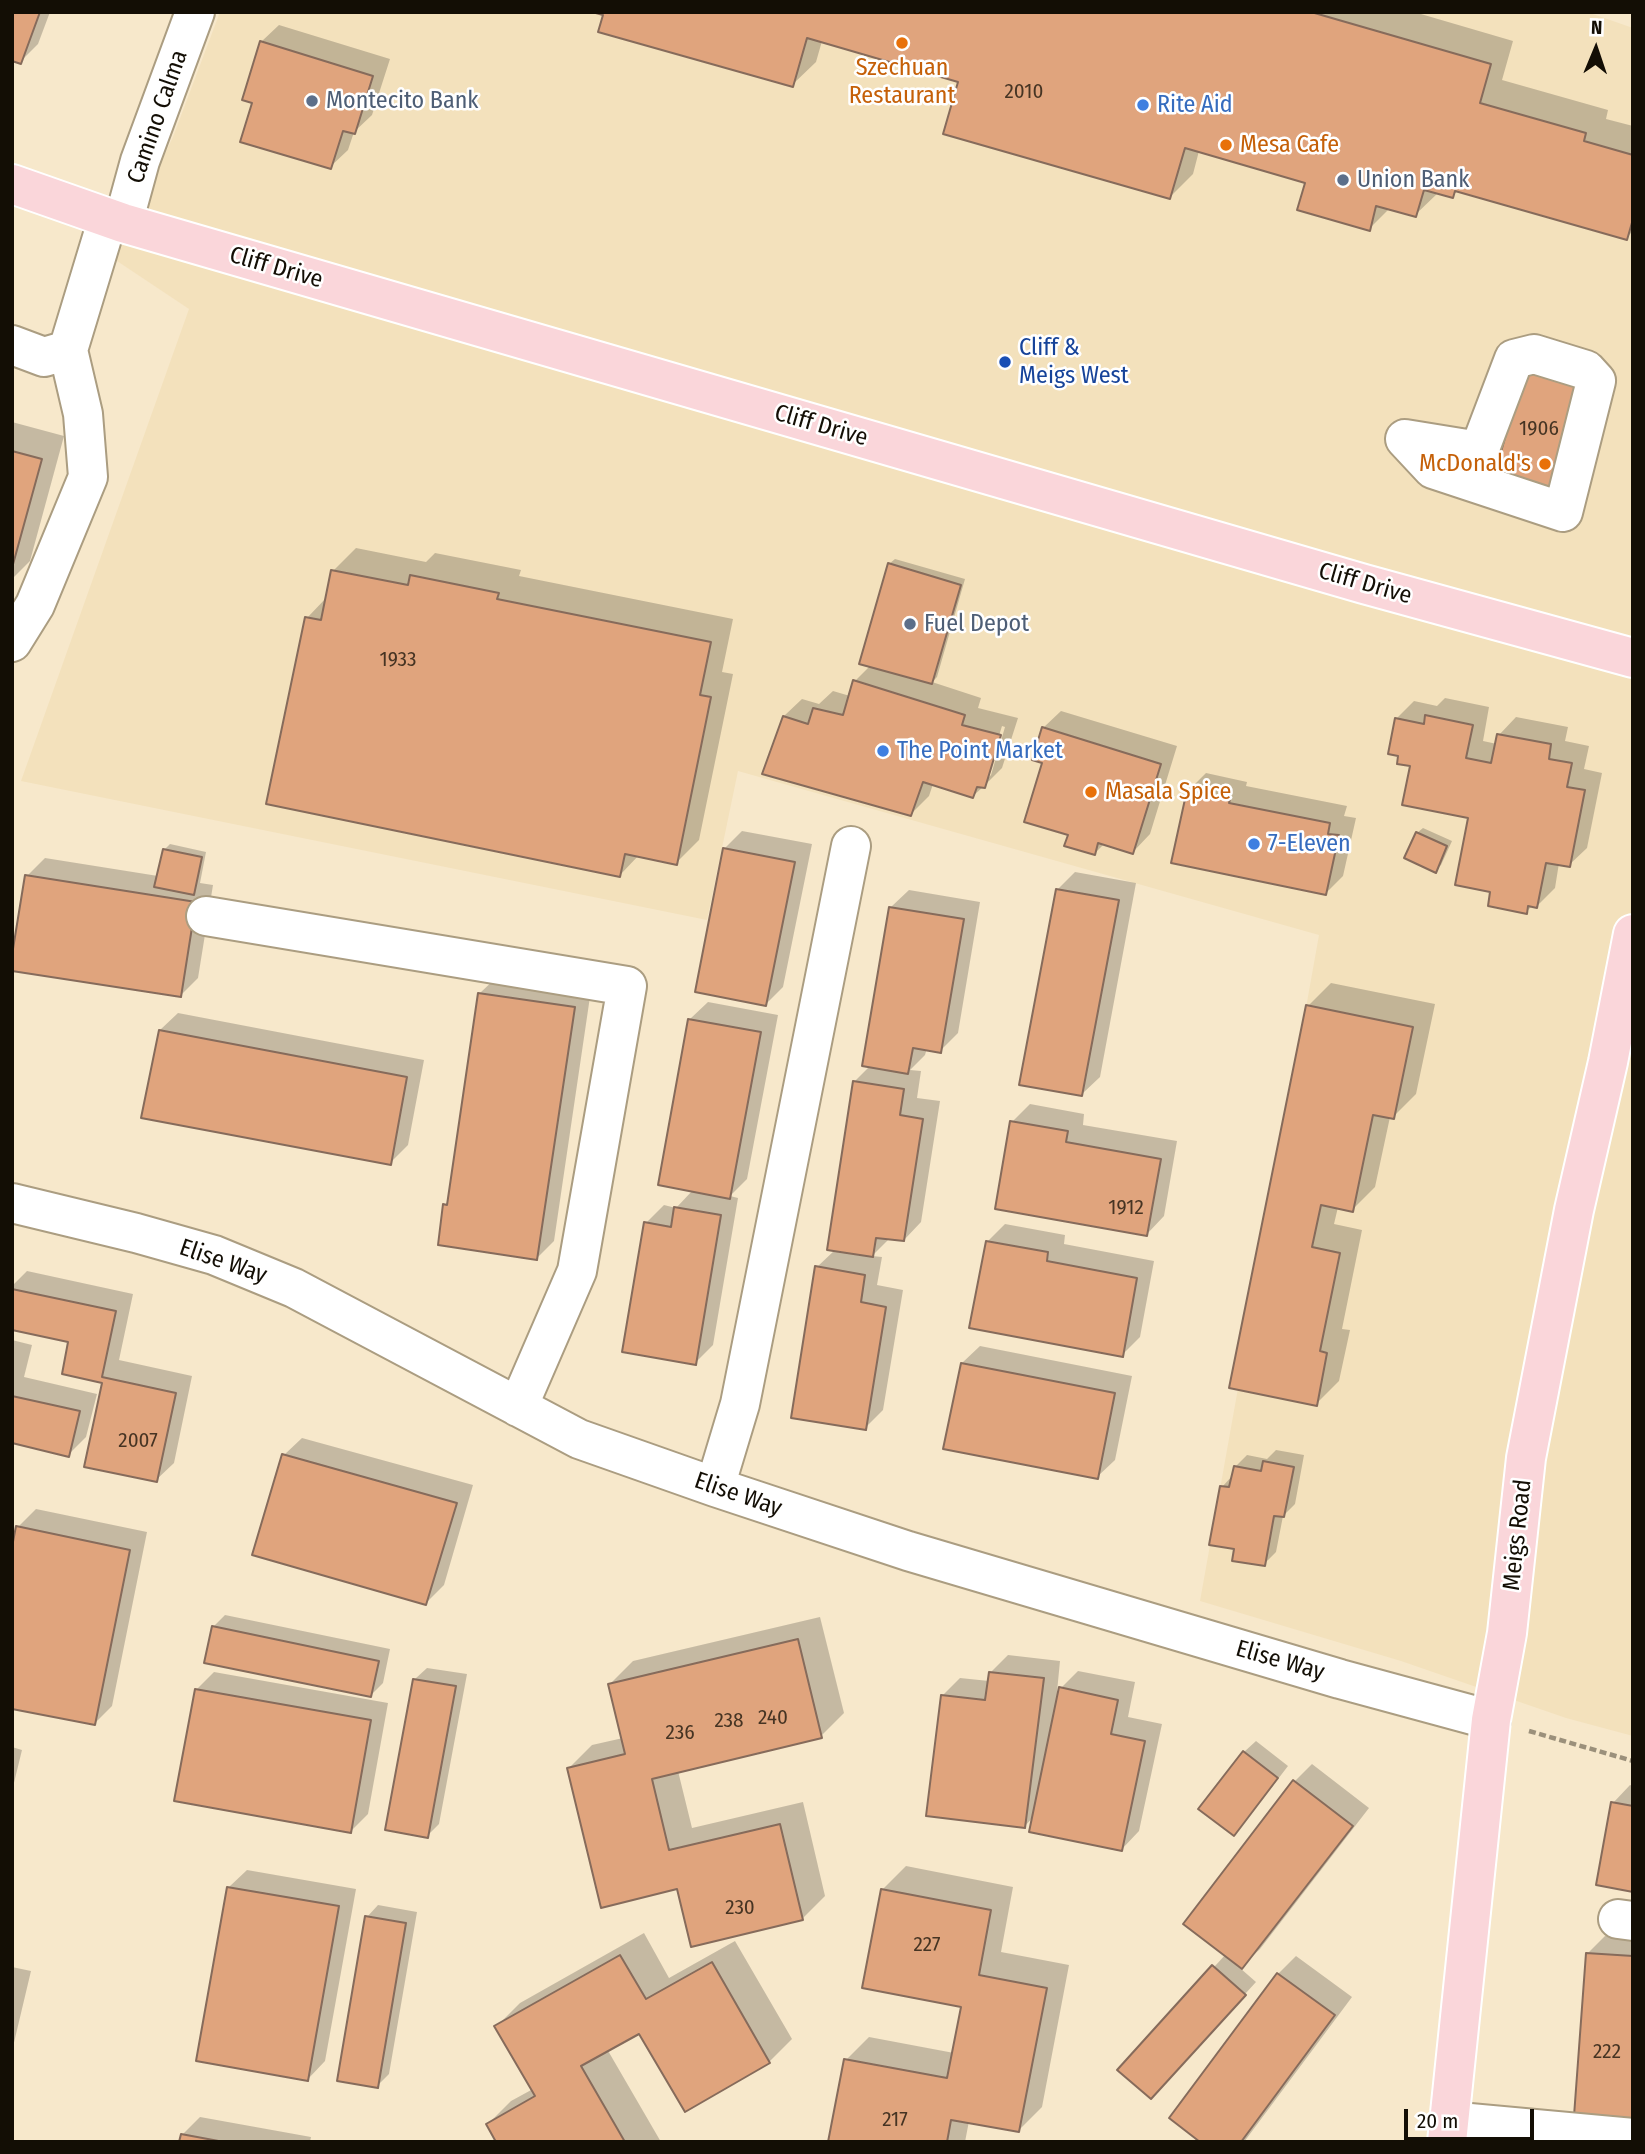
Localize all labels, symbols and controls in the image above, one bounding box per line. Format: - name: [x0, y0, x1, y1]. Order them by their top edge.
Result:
- north arrow: [1561, 14, 1631, 84]
- text: N: [1591, 16, 1603, 39]
- marker: Szechuan Restaurant: [894, 35, 910, 51]
- street label: Camino Calma: [122, 47, 194, 187]
- place label: Szechuan Restaurant: [849, 54, 955, 110]
- house number: 2010: [1005, 79, 1043, 105]
- place label: Montecito Bank: [326, 87, 478, 115]
- place label: Rite Aid: [1157, 91, 1233, 119]
- marker: Montecito Bank: [304, 93, 320, 109]
- marker: Rite Aid: [1135, 97, 1151, 113]
- place label: Mesa Cafe: [1240, 131, 1339, 159]
- marker: Mesa Cafe: [1218, 137, 1234, 153]
- place label: Union Bank: [1357, 166, 1469, 194]
- marker: Union Bank: [1335, 172, 1351, 188]
- street label: Cliff Drive: [226, 241, 326, 295]
- place label: Cliff & Meigs West: [1019, 334, 1129, 390]
- marker: Cliff & Meigs West: [997, 354, 1013, 370]
- street label: Cliff Drive: [771, 399, 871, 453]
- house number: 1906: [1519, 416, 1559, 442]
- place label: McDonald's: [1419, 450, 1531, 478]
- marker: McDonald's: [1537, 456, 1553, 472]
- street label: Cliff Drive: [1315, 557, 1415, 611]
- place label: Fuel Depot: [924, 610, 1029, 638]
- marker: Fuel Depot: [902, 616, 918, 632]
- house number: 1933: [380, 647, 416, 673]
- place label: The Point Market: [897, 737, 1063, 765]
- marker: The Point Market: [875, 743, 891, 759]
- place label: Masala Spice: [1105, 778, 1231, 806]
- marker: Masala Spice: [1083, 784, 1099, 800]
- place label: 7-Eleven: [1268, 830, 1351, 858]
- marker: 7-Eleven: [1246, 836, 1262, 852]
- house number: 1912: [1108, 1195, 1144, 1221]
- street label: Elise Way: [175, 1234, 271, 1290]
- house number: 2007: [118, 1428, 158, 1454]
- street label: Elise Way: [690, 1467, 786, 1523]
- street label: Meigs Road: [1498, 1478, 1538, 1592]
- street label: Elise Way: [1232, 1635, 1328, 1687]
- house number: 240: [758, 1705, 788, 1731]
- house number: 238: [714, 1708, 744, 1734]
- house number: 236: [665, 1720, 695, 1746]
- house number: 230: [725, 1895, 755, 1921]
- house number: 227: [914, 1932, 940, 1958]
- house number: 222: [1593, 2039, 1621, 2065]
- scale bar: [1407, 2094, 1536, 2138]
- house number: 217: [882, 2107, 908, 2133]
- text: 20 m: [1417, 2108, 1458, 2134]

